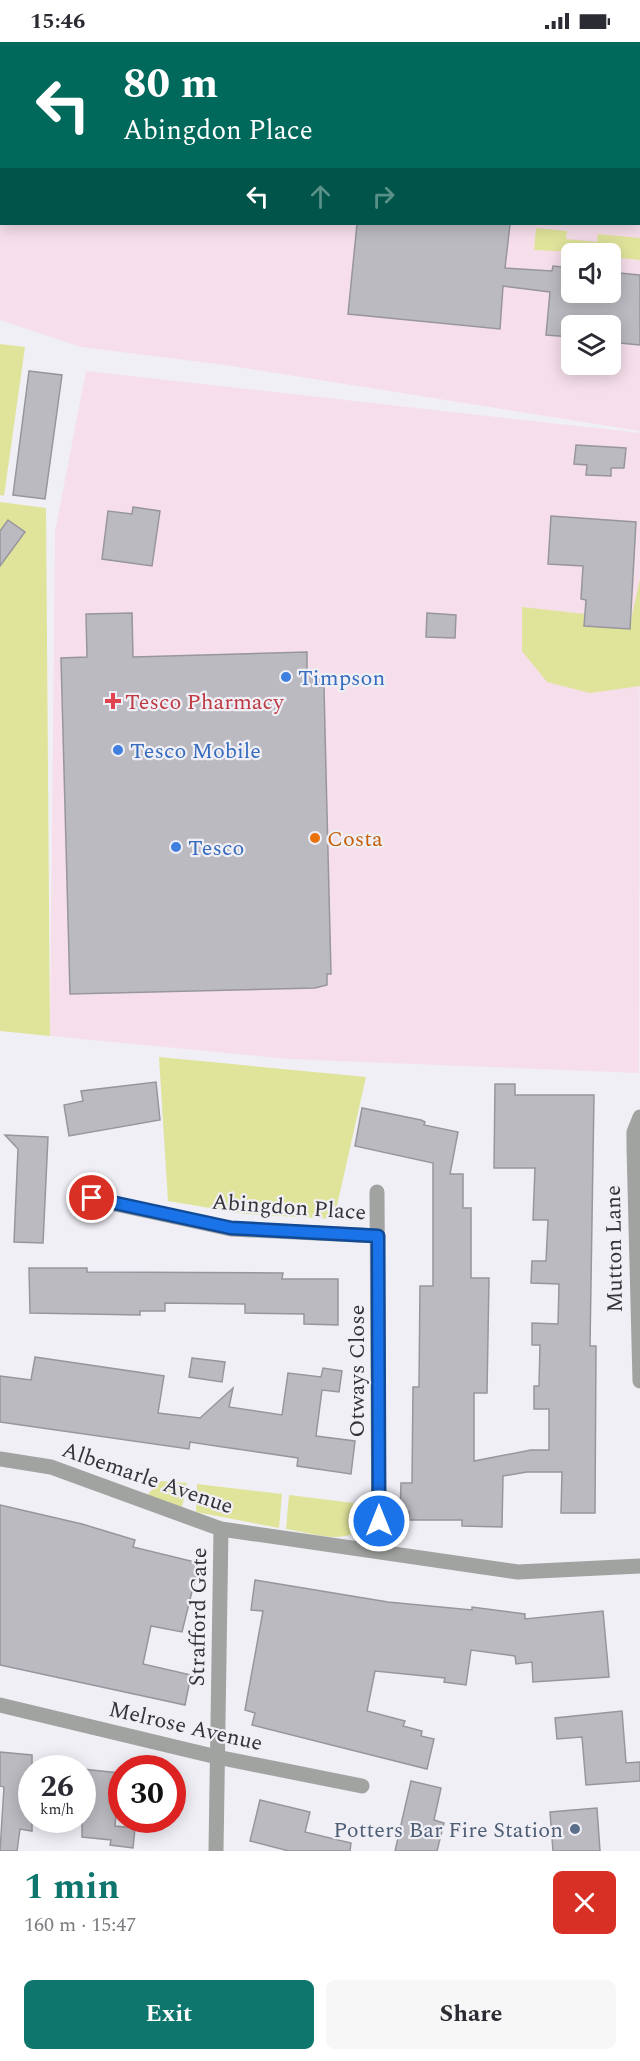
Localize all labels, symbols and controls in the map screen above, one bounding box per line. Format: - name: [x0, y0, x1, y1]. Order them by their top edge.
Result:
- text: 15:46: [30, 5, 85, 38]
- text: 80 m: [123, 53, 218, 116]
- icon: left: [24, 66, 102, 144]
- text: Abingdon Place: [123, 110, 313, 152]
- icon: left: [241, 180, 274, 213]
- icon: ahead: [304, 180, 337, 213]
- icon: right: [367, 180, 400, 213]
- map controls: [561, 243, 621, 375]
- button: sound: [561, 243, 621, 303]
- button: layers: [561, 315, 621, 375]
- place label: Timpson: [298, 662, 385, 695]
- marker: Timpson: [279, 670, 293, 684]
- place label: Tesco Pharmacy: [125, 686, 285, 719]
- marker: Tesco Pharmacy: [106, 694, 120, 708]
- place label: Tesco Mobile: [130, 735, 261, 768]
- marker: Tesco Mobile: [111, 743, 125, 757]
- place label: Costa: [327, 823, 383, 856]
- marker: Costa: [308, 831, 322, 845]
- place label: Tesco: [188, 832, 244, 865]
- marker: Tesco: [169, 840, 183, 854]
- pin: [66, 1172, 117, 1223]
- icon: arrive: [75, 1181, 108, 1214]
- street label: Mutton Lane: [597, 1185, 632, 1313]
- street label: Abingdon Place: [211, 1186, 367, 1229]
- street label: Otways Close: [341, 1305, 374, 1437]
- street label: Albemarle Avenue: [57, 1434, 238, 1523]
- position arrow: [347, 1489, 411, 1553]
- street label: Strafford Gate: [181, 1547, 216, 1687]
- street label: Melrose Avenue: [105, 1693, 266, 1760]
- speed limit sign: 30: [108, 1755, 186, 1833]
- text: 26: [40, 1764, 74, 1810]
- text: km/h: [40, 1798, 74, 1821]
- place label: Potters Bar Fire Station: [333, 1814, 563, 1847]
- marker: Potters Bar Fire Station: [568, 1822, 582, 1836]
- text: 1 min: [24, 1860, 120, 1915]
- button: close: [553, 1871, 616, 1934]
- text: 160 m · 15:47: [24, 1910, 136, 1940]
- button: Exit: [24, 1980, 314, 2049]
- button: Share: [326, 1980, 616, 2049]

